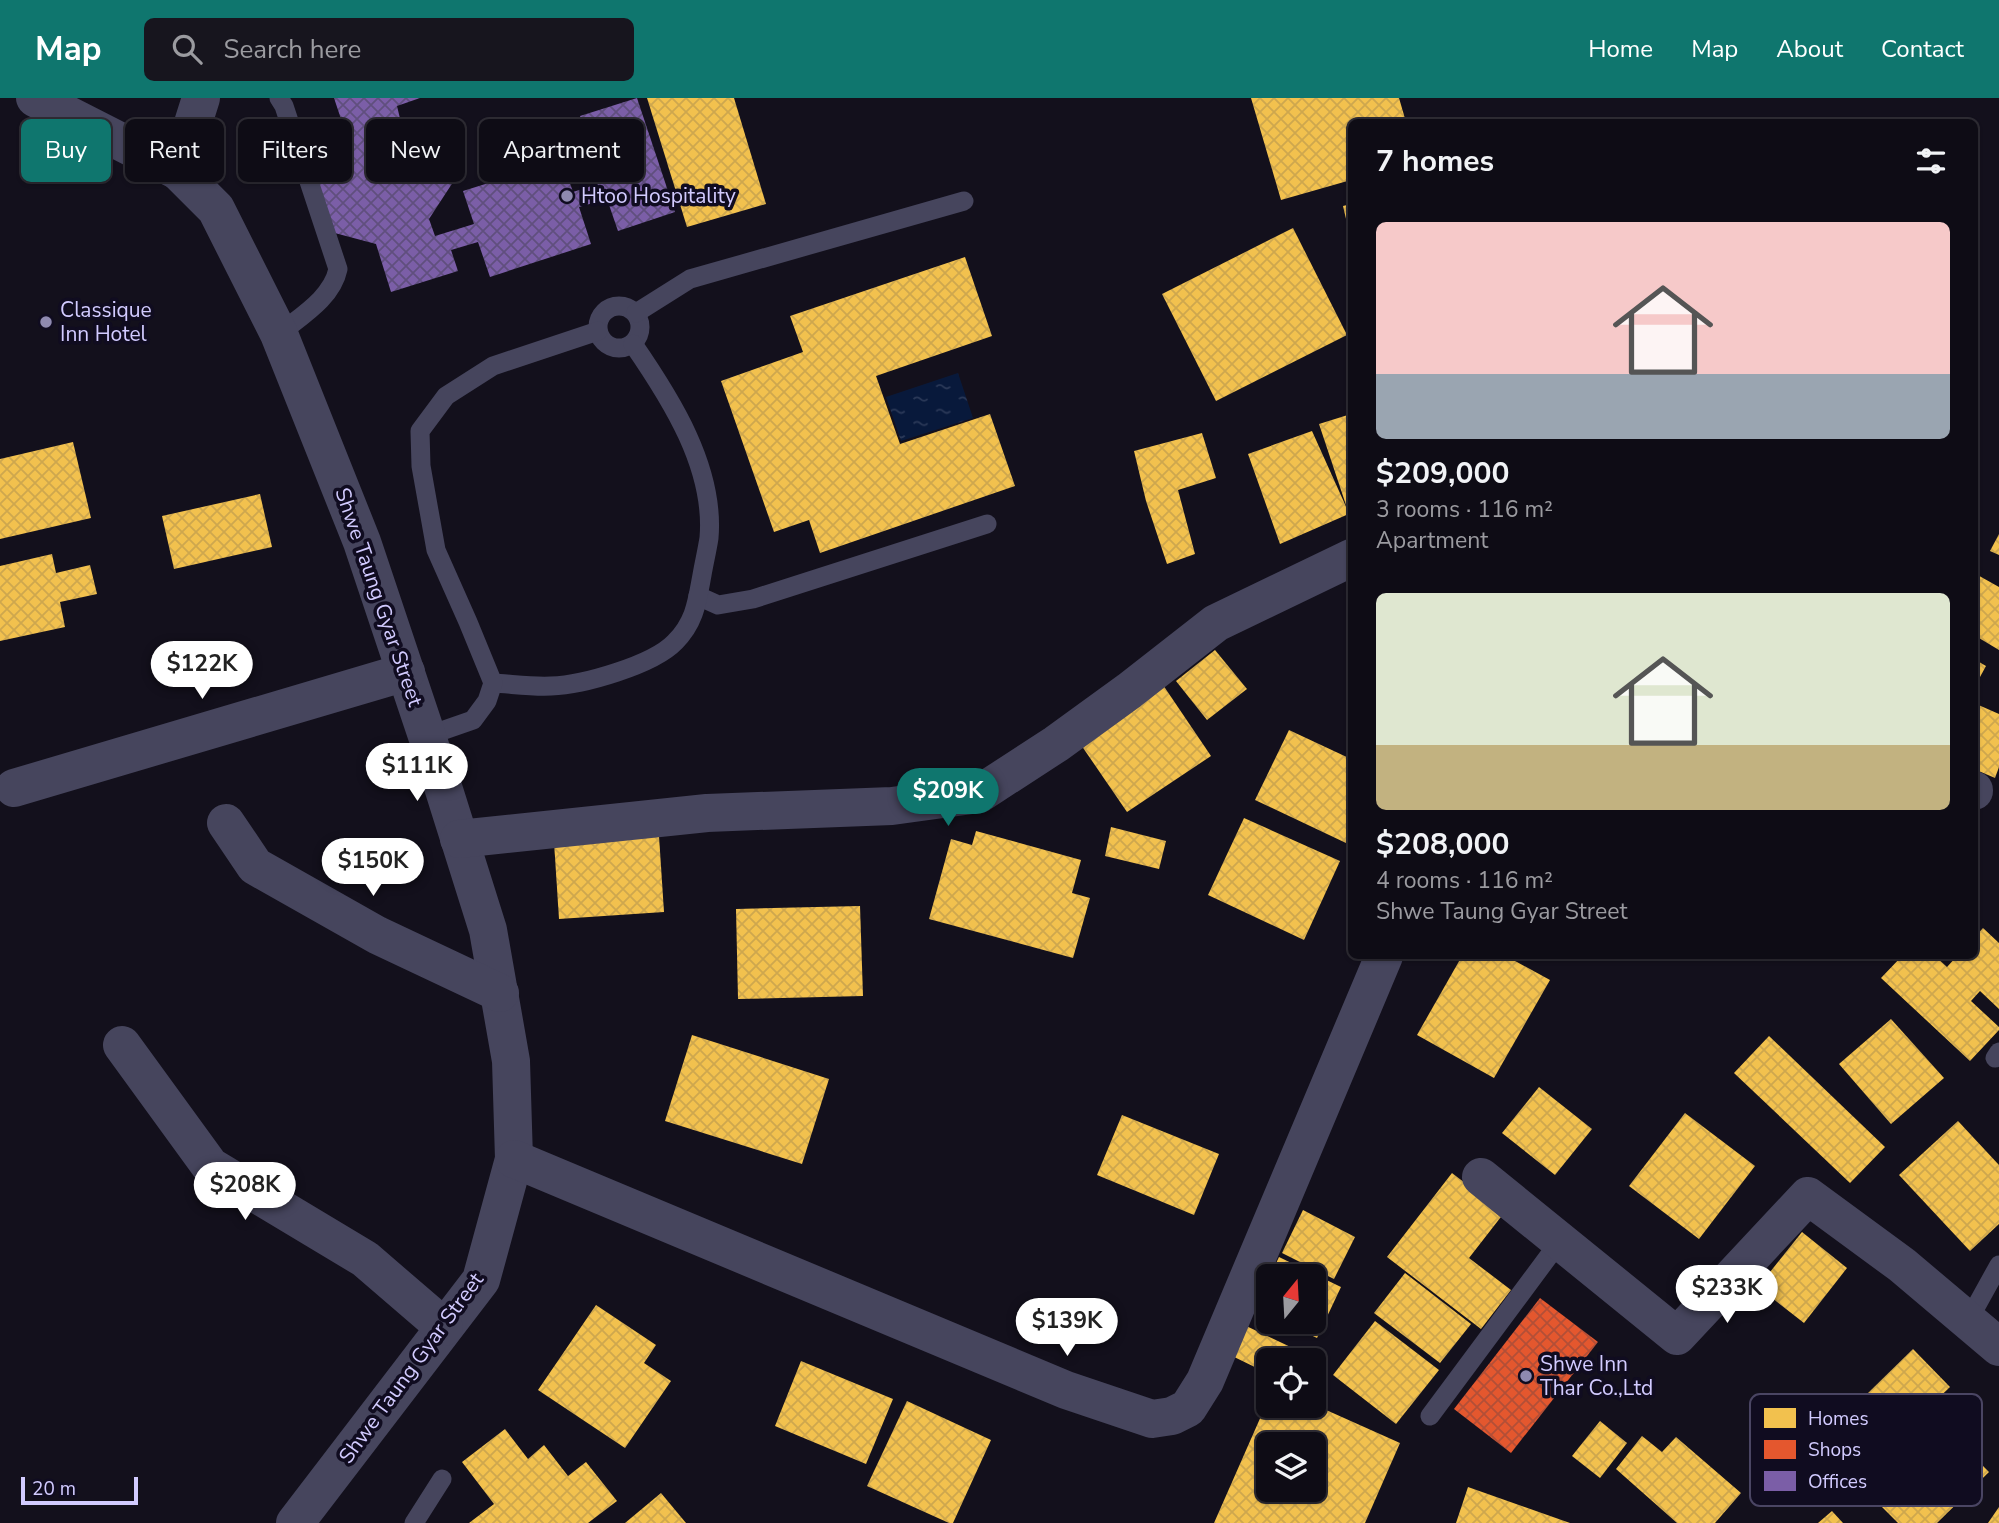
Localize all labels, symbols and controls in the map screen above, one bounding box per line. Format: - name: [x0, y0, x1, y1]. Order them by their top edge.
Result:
- search box: [144, 18, 634, 81]
- text: Map: [35, 27, 102, 72]
- icon: search: [168, 30, 206, 68]
- text: Search here: [224, 32, 361, 67]
- text: Home: [1588, 33, 1653, 65]
- text: Map: [1691, 33, 1738, 65]
- text: About: [1776, 33, 1843, 65]
- text: Contact: [1881, 33, 1964, 65]
- chip: Buy: [21, 119, 111, 182]
- chip: Rent: [125, 119, 224, 182]
- chip: Filters: [238, 119, 352, 182]
- chip: New: [366, 119, 465, 182]
- chip: Apartment: [479, 119, 644, 182]
- text: 7 homes: [1376, 141, 1494, 182]
- icon: filters: [1912, 142, 1950, 180]
- place label: Htoo Hospitality: [581, 182, 736, 210]
- marker: Htoo Hospitality: [559, 188, 575, 204]
- icon: home: [1600, 267, 1726, 393]
- place label: Classique Inn Hotel: [60, 296, 152, 348]
- marker: Classique Inn Hotel: [38, 314, 54, 330]
- text: $209,000: [1376, 453, 1509, 494]
- street label: Shwe Taung Gyar Street: [328, 484, 430, 711]
- text: 3 rooms · 116 m²: [1376, 494, 1553, 525]
- text: Apartment: [1376, 525, 1488, 556]
- icon: home: [1600, 638, 1726, 764]
- pin: $122K: [153, 642, 251, 701]
- text: $122K: [167, 648, 237, 679]
- pin: $111K: [368, 744, 466, 803]
- text: $111K: [382, 750, 452, 781]
- pin: $209K: [899, 768, 997, 828]
- text: $209K: [913, 775, 983, 806]
- text: $208,000: [1376, 824, 1509, 865]
- pin: $150K: [324, 838, 422, 898]
- text: $150K: [338, 845, 408, 876]
- text: 4 rooms · 116 m²: [1376, 865, 1553, 896]
- text: Shwe Taung Gyar Street: [1376, 896, 1627, 927]
- pin: $208K: [196, 1162, 294, 1222]
- text: $208K: [210, 1169, 280, 1200]
- north arrow: [1256, 1264, 1326, 1334]
- map controls: [1256, 1264, 1326, 1502]
- street label: Shwe Taung Gyar Street: [332, 1266, 490, 1469]
- pin: $233K: [1678, 1266, 1776, 1325]
- text: $233K: [1692, 1272, 1762, 1303]
- pin: $139K: [1018, 1298, 1116, 1358]
- text: $139K: [1032, 1305, 1102, 1336]
- button: locate: [1256, 1348, 1326, 1418]
- place label: Shwe Inn Thar Co.,Ltd: [1540, 1350, 1653, 1402]
- marker: Shwe Inn Thar Co.,Ltd: [1518, 1368, 1534, 1384]
- legend: [1750, 1394, 1982, 1506]
- text: Homes: [1808, 1406, 1869, 1432]
- button: layers: [1256, 1432, 1326, 1502]
- text: Shops: [1808, 1437, 1861, 1463]
- text: Offices: [1808, 1469, 1867, 1495]
- scale bar: [21, 1474, 138, 1506]
- text: 20 m: [32, 1476, 76, 1502]

